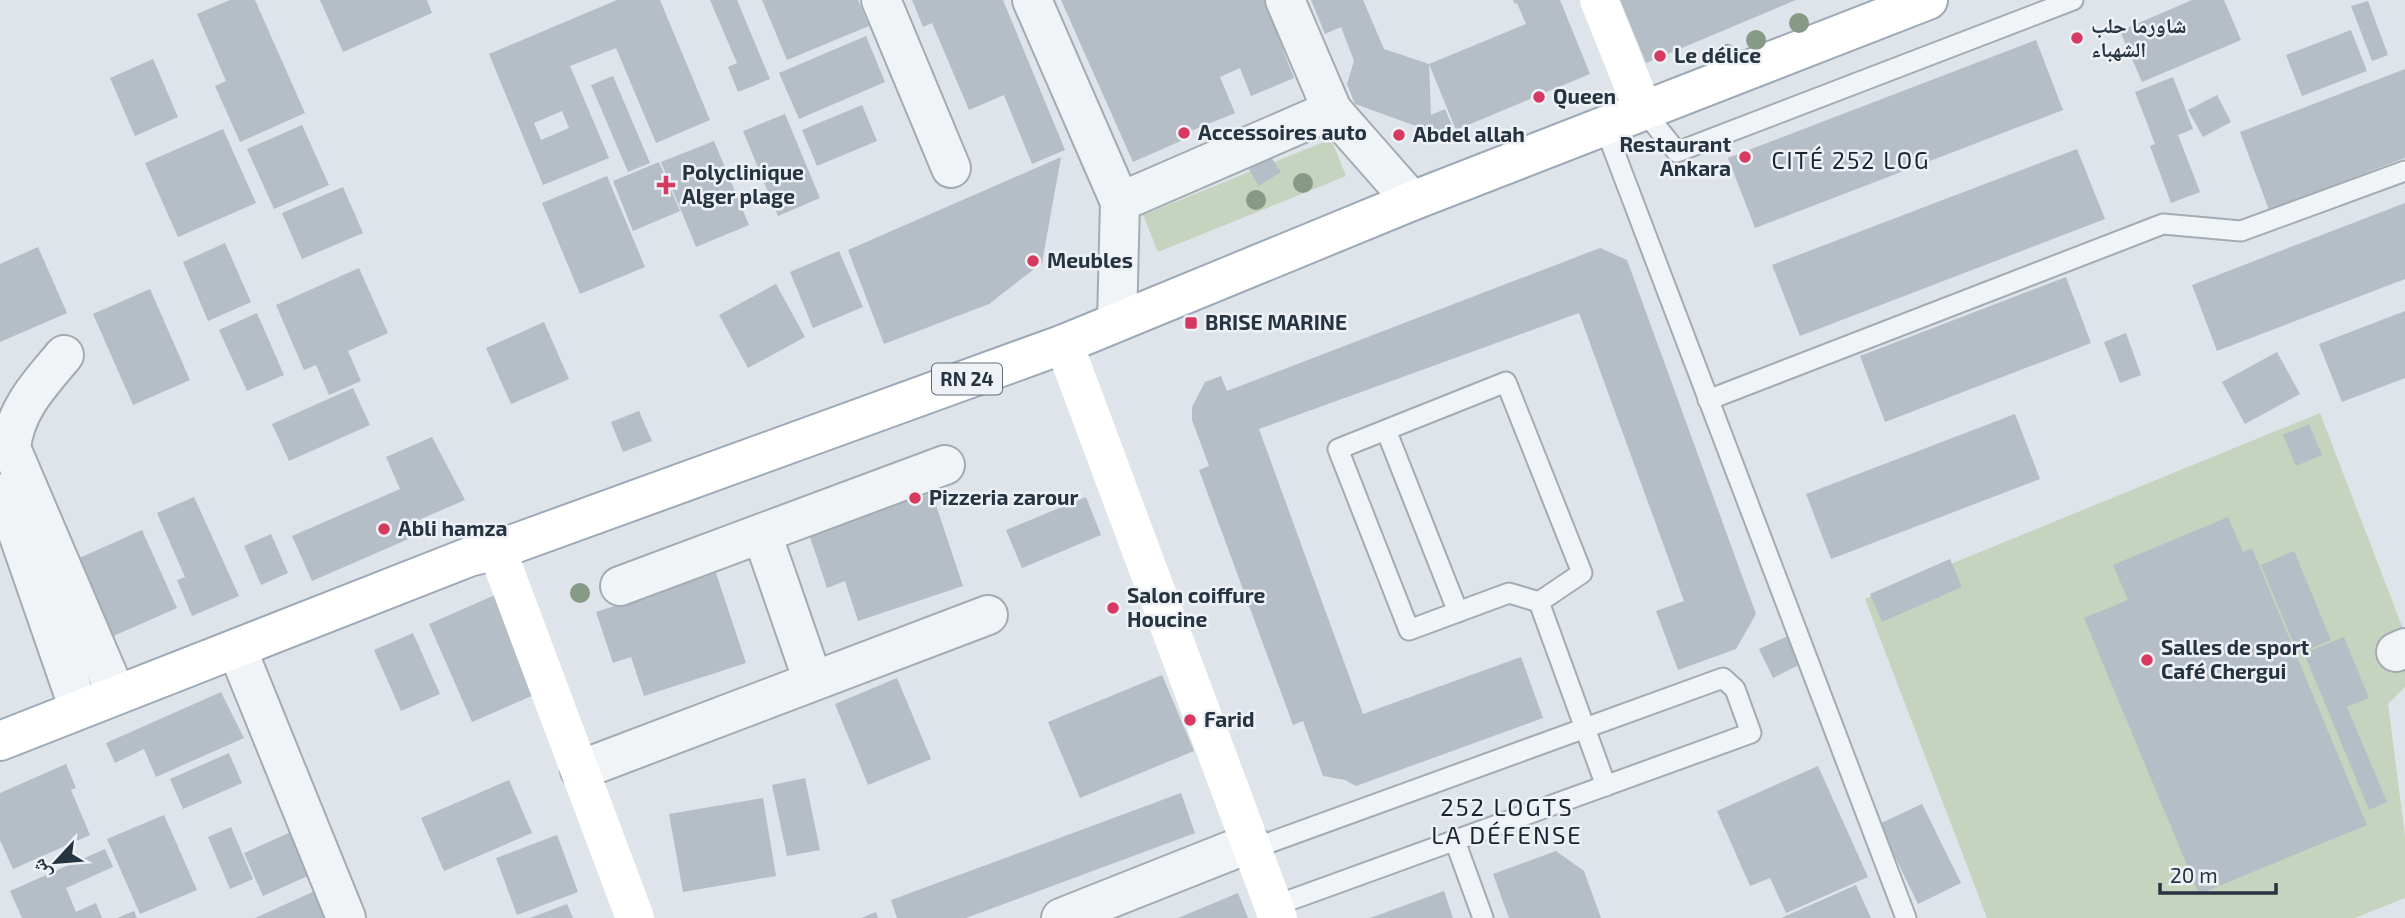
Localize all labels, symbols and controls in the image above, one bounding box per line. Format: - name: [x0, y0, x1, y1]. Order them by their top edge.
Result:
- place label: شاورما حلب الشهباء: [2091, 12, 2187, 62]
- marker: شاورما حلب الشهباء: [2069, 30, 2085, 46]
- place label: Le délice: [1674, 42, 1761, 67]
- marker: Le délice: [1652, 48, 1668, 64]
- place label: Queen: [1553, 83, 1616, 109]
- marker: Queen: [1531, 89, 1547, 105]
- place label: Accessoires auto: [1198, 119, 1367, 144]
- place label: Abdel allah: [1413, 121, 1525, 146]
- marker: Accessoires auto: [1176, 125, 1192, 141]
- marker: Abdel allah: [1391, 127, 1407, 143]
- place label: Restaurant Ankara: [1619, 131, 1731, 180]
- district label: CITÉ 252 LOG: [1771, 146, 1931, 174]
- marker: Restaurant Ankara: [1737, 149, 1753, 165]
- place label: Polyclinique Alger plage: [682, 159, 804, 208]
- marker: Polyclinique Alger plage: [656, 175, 676, 195]
- place label: Meubles: [1047, 247, 1133, 272]
- marker: Meubles: [1025, 253, 1041, 269]
- place label: BRISE MARINE: [1205, 309, 1347, 334]
- marker: BRISE MARINE: [1183, 315, 1199, 331]
- road number: RN 24: [932, 364, 1002, 394]
- place label: Pizzeria zarour: [929, 484, 1079, 509]
- marker: Pizzeria zarour: [907, 490, 923, 506]
- place label: Abli hamza: [398, 515, 508, 540]
- marker: Abli hamza: [376, 521, 392, 537]
- place label: Salon coiffure Houcine: [1127, 582, 1266, 631]
- marker: Salon coiffure Houcine: [1105, 600, 1121, 616]
- place label: Salles de sport Café Chergui: [2161, 634, 2310, 683]
- marker: Salles de sport Café Chergui: [2139, 652, 2155, 668]
- place label: Farid: [1204, 706, 1255, 731]
- marker: Farid: [1182, 712, 1198, 728]
- district label: 252 LOGTS LA DÉFENSE: [1431, 792, 1583, 849]
- north arrow: [21, 827, 91, 897]
- scale bar: [2160, 852, 2276, 896]
- text: ش: [26, 855, 56, 884]
- text: 20 m: [2170, 862, 2218, 887]

